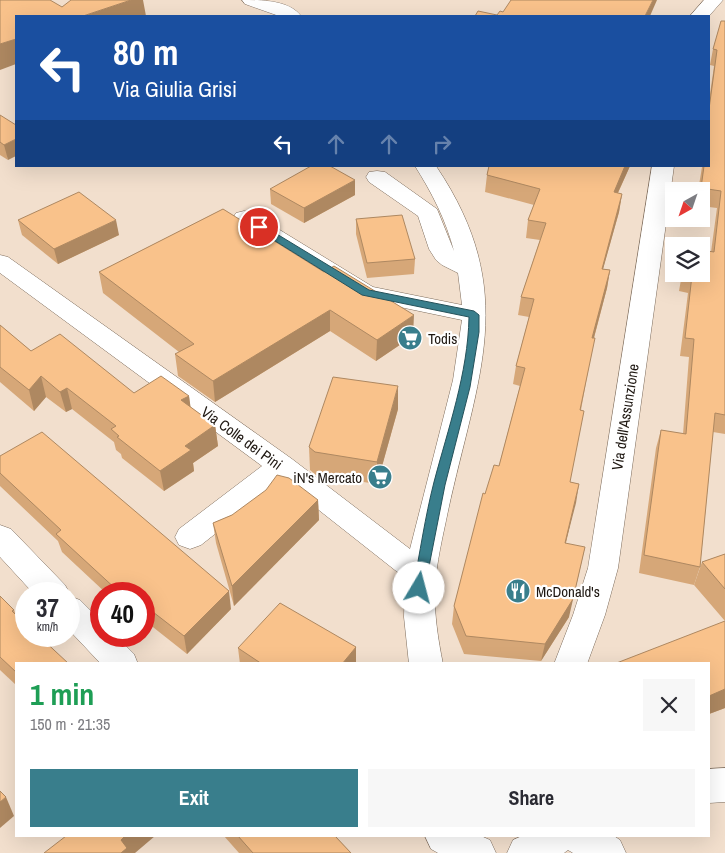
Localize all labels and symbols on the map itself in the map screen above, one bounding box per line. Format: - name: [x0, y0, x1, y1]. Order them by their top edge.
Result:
- north arrow: [665, 182, 710, 228]
- pin: [238, 206, 280, 248]
- supermarket icon: Todis: [397, 325, 423, 351]
- place label: Todis: [428, 328, 457, 349]
- street label: Via dell'Assunzione: [606, 362, 644, 472]
- street label: Via Colle dei Pini: [197, 401, 287, 475]
- supermarket icon: iN's Mercato: [367, 464, 393, 490]
- place label: iN's Mercato: [293, 467, 362, 488]
- position arrow: [392, 561, 444, 613]
- restaurant icon: McDonald's: [505, 578, 531, 604]
- place label: McDonald's: [536, 581, 600, 602]
- speed limit sign: 40: [90, 582, 155, 647]

